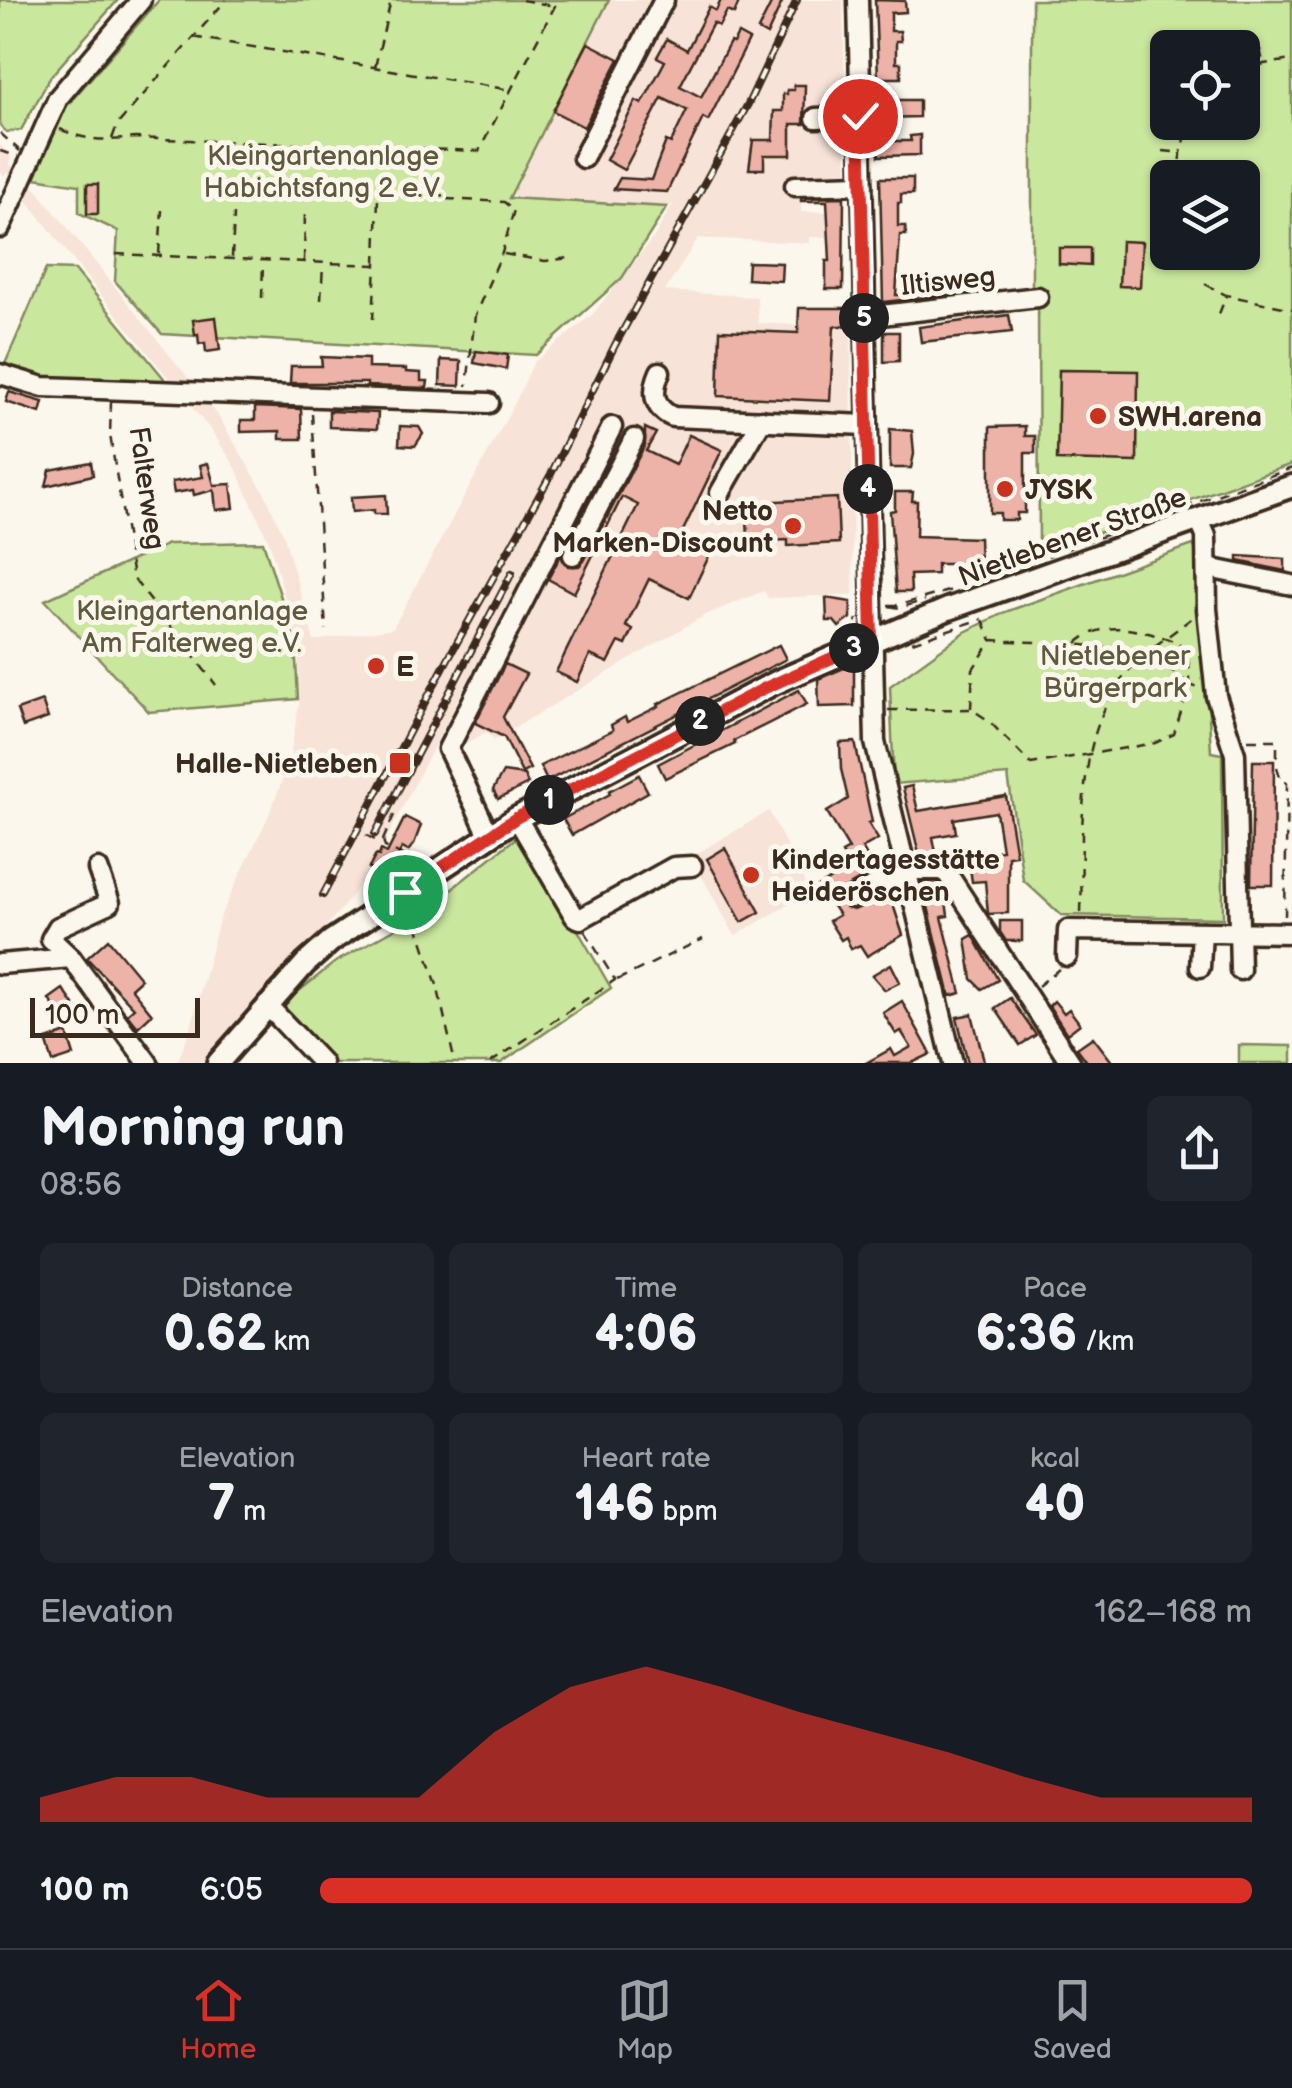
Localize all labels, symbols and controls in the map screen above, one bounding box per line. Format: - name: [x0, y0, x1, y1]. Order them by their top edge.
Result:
- map controls: [1150, 30, 1260, 270]
- button: locate: [1150, 30, 1260, 140]
- pin: [818, 74, 903, 159]
- icon: check: [833, 89, 888, 144]
- park label: Kleingartenanlage Habichtsfang 2 e.V.: [204, 140, 442, 205]
- button: layers: [1150, 160, 1260, 270]
- street label: Iltisweg: [899, 260, 997, 303]
- pin: 5: [839, 293, 889, 343]
- text: 5: [856, 301, 872, 334]
- place label: SWH.arena: [1118, 401, 1262, 434]
- marker: SWH.arena: [1087, 405, 1109, 427]
- street label: Falterweg: [122, 425, 171, 552]
- pin: 4: [843, 464, 893, 514]
- text: 4: [860, 472, 876, 505]
- place label: JYSK: [1025, 474, 1093, 507]
- marker: JYSK: [994, 478, 1016, 500]
- street label: Nietlebener Straße: [954, 481, 1191, 594]
- place label: Netto Marken-Discount: [552, 495, 773, 560]
- marker: Netto Marken-Discount: [782, 515, 804, 537]
- park label: Kleingartenanlage Am Falterweg e.V.: [76, 595, 308, 660]
- pin: 3: [829, 623, 879, 673]
- text: 3: [846, 631, 862, 664]
- park label: Nietlebener Bürgerpark: [1040, 640, 1191, 705]
- place label: E: [396, 651, 414, 684]
- marker: E: [365, 655, 387, 677]
- pin: 2: [675, 696, 725, 746]
- text: 2: [692, 704, 708, 737]
- place label: Halle-Nietleben: [175, 748, 378, 781]
- marker: Halle-Nietleben: [387, 750, 413, 776]
- pin: 1: [524, 775, 574, 825]
- text: 1: [543, 783, 555, 816]
- place label: Kindertagesstätte Heideröschen: [771, 844, 1000, 909]
- pin: [363, 850, 448, 935]
- marker: Kindertagesstätte Heideröschen: [740, 864, 762, 886]
- icon: arrive: [378, 865, 433, 920]
- scale bar: [30, 993, 200, 1038]
- text: 100 m: [45, 999, 119, 1032]
- text: Morning run: [40, 1095, 345, 1162]
- button: share: [1147, 1096, 1252, 1201]
- text: 08:56: [40, 1166, 122, 1205]
- text: Distance: [181, 1272, 293, 1305]
- text: Time: [615, 1272, 677, 1305]
- text: Pace: [1023, 1272, 1087, 1305]
- text: 0.62: [164, 1305, 266, 1365]
- text: 4:06: [595, 1305, 697, 1365]
- text: 6:36: [976, 1305, 1077, 1365]
- text: km: [266, 1325, 310, 1358]
- text: /km: [1077, 1325, 1134, 1358]
- text: Elevation: [179, 1442, 295, 1475]
- text: Heart rate: [581, 1442, 711, 1475]
- text: kcal: [1030, 1442, 1080, 1475]
- text: 7: [208, 1475, 235, 1535]
- text: 146: [574, 1475, 655, 1535]
- text: 40: [1025, 1475, 1085, 1535]
- text: m: [235, 1495, 266, 1528]
- text: bpm: [655, 1495, 718, 1528]
- text: Elevation: [40, 1593, 173, 1632]
- text: 162–168 m: [1094, 1593, 1252, 1632]
- text: 100 m: [40, 1871, 129, 1910]
- text: 6:05: [200, 1871, 263, 1910]
- tab: Home: [180, 1973, 256, 2066]
- tab: Map: [617, 1973, 673, 2066]
- tab: Saved: [1033, 1973, 1112, 2066]

